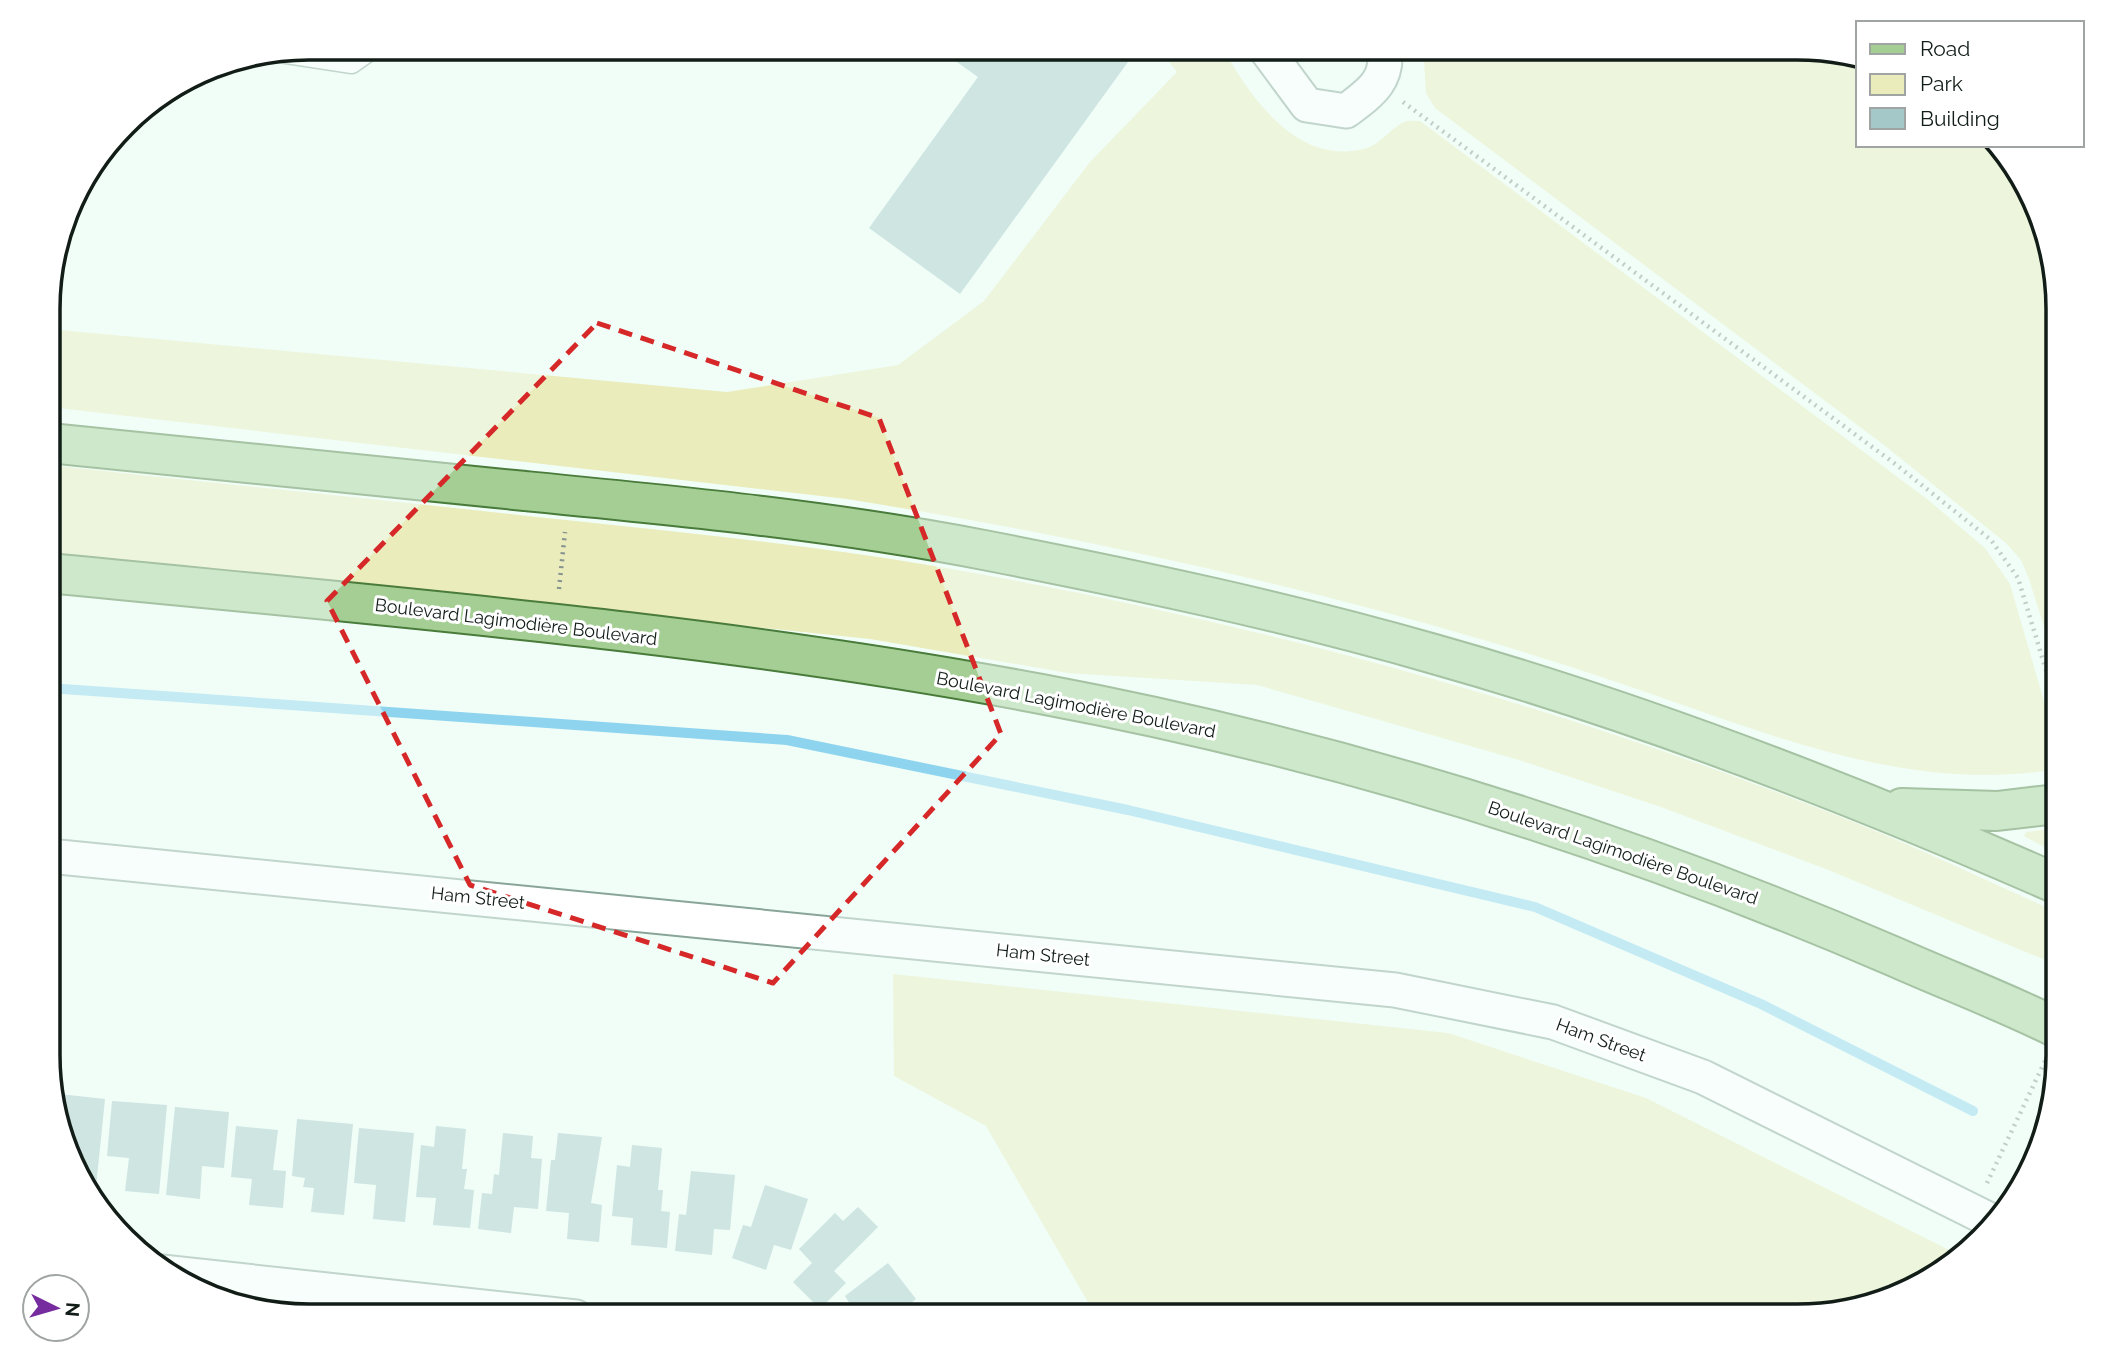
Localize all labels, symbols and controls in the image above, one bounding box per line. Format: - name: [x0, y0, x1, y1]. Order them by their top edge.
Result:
- legend: [1856, 21, 2084, 147]
- text: Road: [1920, 36, 1970, 61]
- text: Park: [1920, 71, 1963, 96]
- text: Building: [1920, 106, 2000, 131]
- street label: Boulevard Lagimodière Boulevard: [374, 594, 658, 649]
- street label: Boulevard Lagimodière Boulevard: [935, 667, 1218, 742]
- street label: Boulevard Lagimodière Boulevard: [1485, 796, 1761, 909]
- street label: Ham Street: [430, 882, 526, 913]
- street label: Ham Street: [995, 939, 1091, 970]
- street label: Ham Street: [1553, 1014, 1649, 1065]
- north arrow: [21, 1273, 91, 1343]
- text: N: [61, 1301, 85, 1318]

